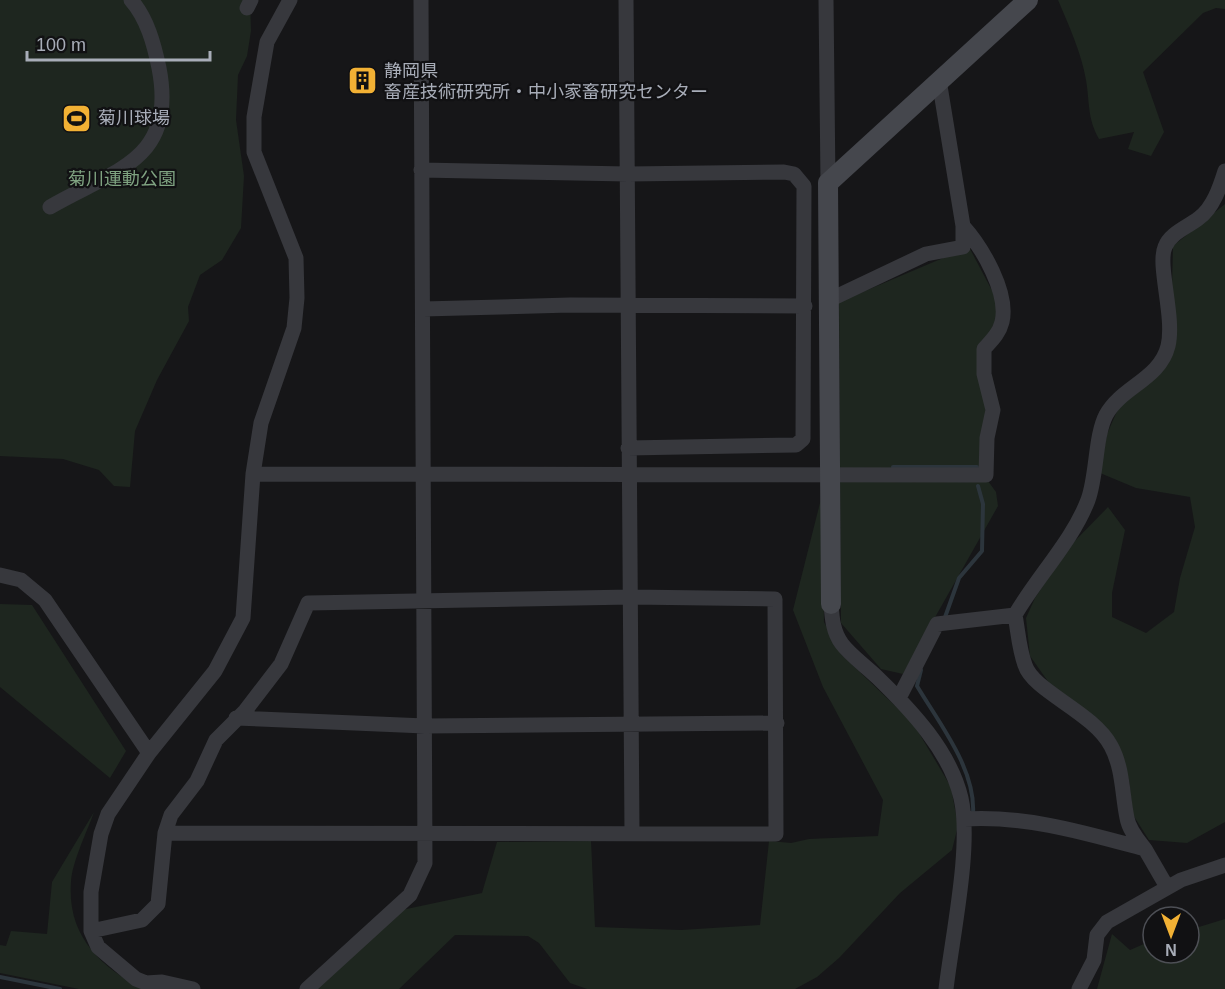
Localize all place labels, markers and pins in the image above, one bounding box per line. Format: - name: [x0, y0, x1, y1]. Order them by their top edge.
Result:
- place label: 静岡県 畜産技術研究所・中小家畜研究センター: [384, 61, 708, 102]
- building icon: 静岡県 畜産技術研究所・中小家畜研究センター: [347, 65, 379, 97]
- sports icon: 菊川球場: [61, 102, 93, 134]
- place label: 菊川球場: [98, 108, 170, 128]

